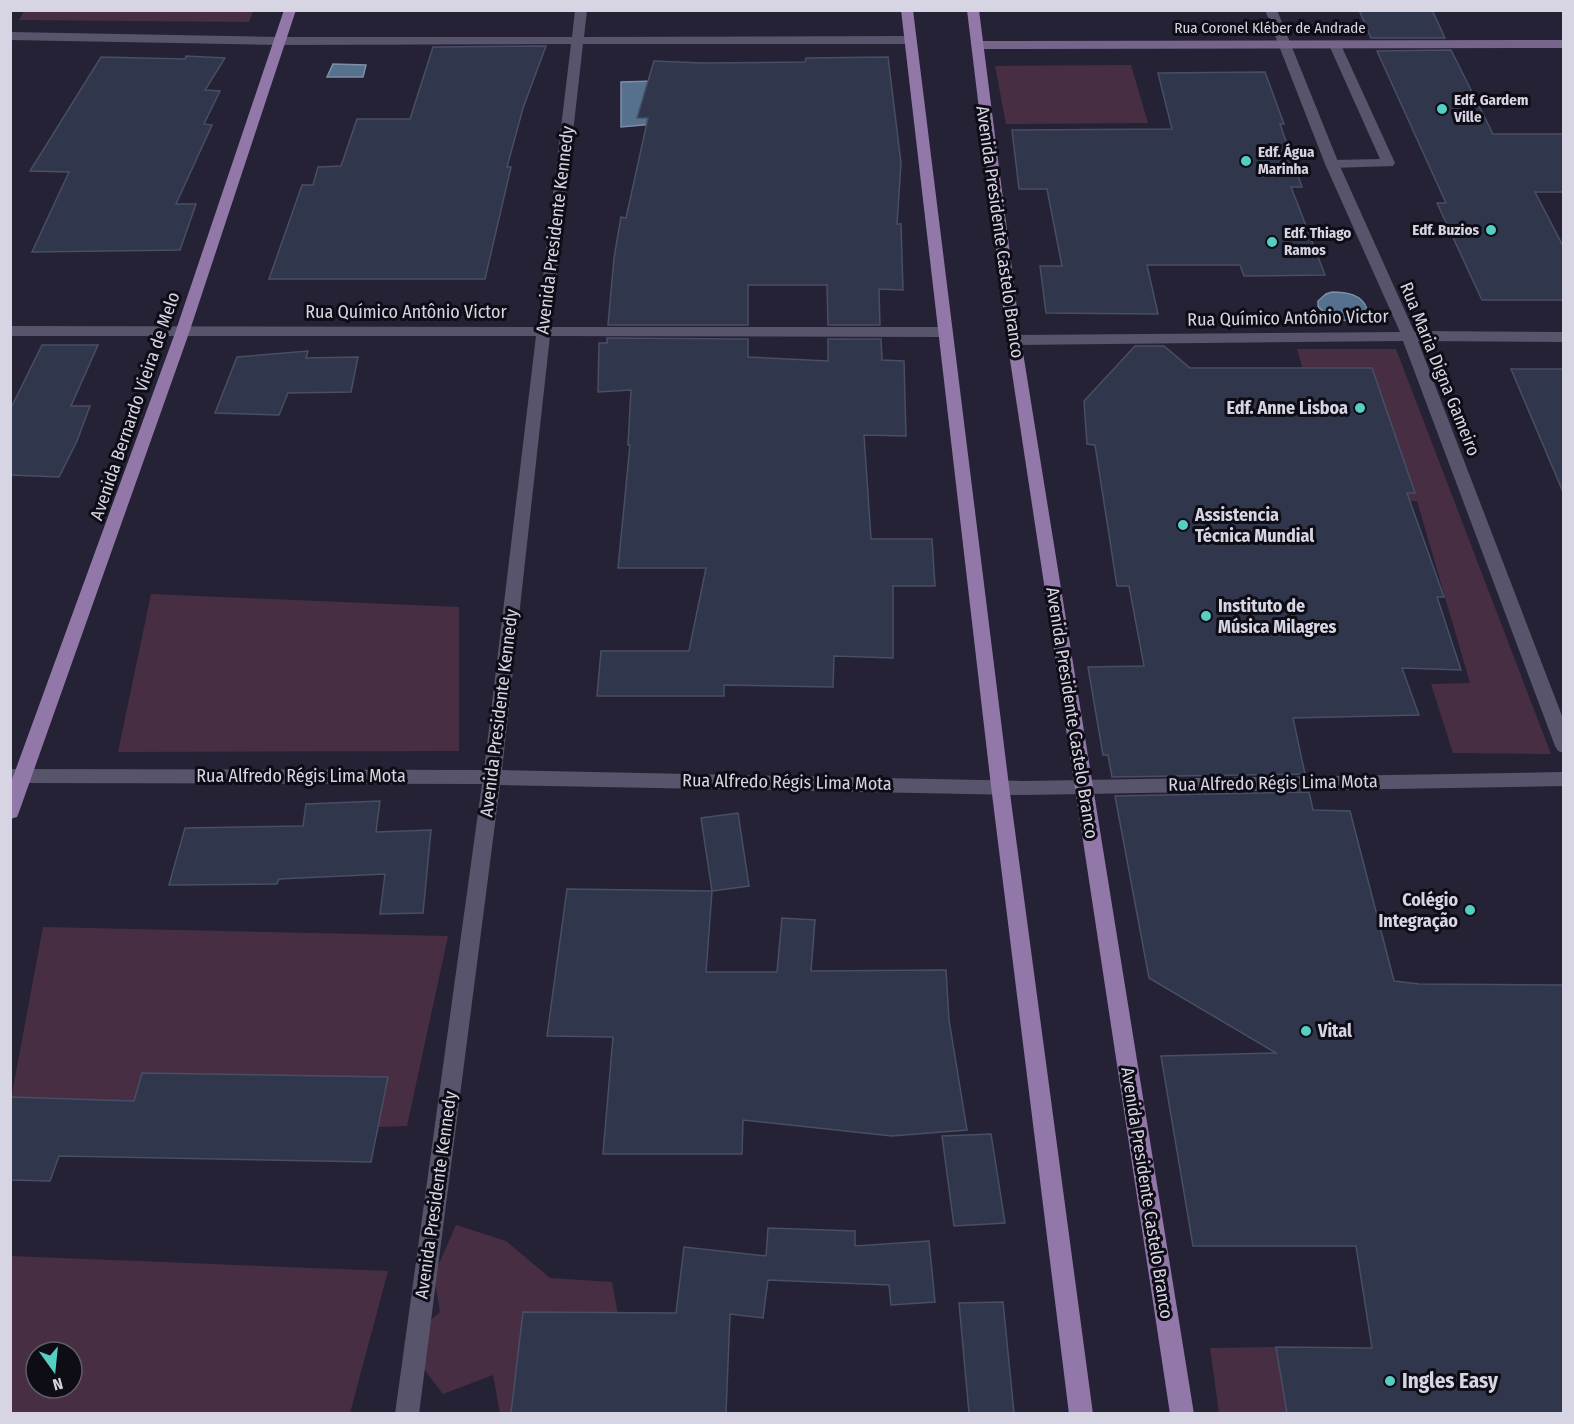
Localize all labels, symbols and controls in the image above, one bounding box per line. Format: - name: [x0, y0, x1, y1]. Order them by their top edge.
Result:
- street label: Rua Coronel Kléber de Andrade: [1174, 19, 1366, 37]
- place label: Edf. Gardem Ville: [1453, 91, 1528, 126]
- marker: Edf. Gardem Ville: [1435, 102, 1449, 116]
- street label: Avenida Presidente Castelo Branco: [971, 104, 1029, 360]
- street label: Avenida Presidente Kennedy: [531, 125, 579, 335]
- place label: Edf. Água Marinha: [1258, 143, 1315, 178]
- marker: Edf. Água Marinha: [1239, 154, 1253, 168]
- place label: Edf. Buzios: [1412, 221, 1479, 239]
- marker: Edf. Buzios: [1484, 223, 1498, 237]
- place label: Edf. Thiago Ramos: [1284, 224, 1351, 259]
- marker: Edf. Thiago Ramos: [1265, 235, 1279, 249]
- street label: Rua Maria Digna Gameiro: [1395, 279, 1485, 459]
- street label: Avenida Bernardo Vieira de Melo: [86, 289, 184, 523]
- street label: Rua Químico Antônio Victor: [305, 301, 507, 323]
- street label: Rua Químico Antônio Victor: [1187, 305, 1390, 331]
- place label: Edf. Anne Lisboa: [1227, 397, 1348, 419]
- marker: Edf. Anne Lisboa: [1353, 401, 1367, 415]
- place label: Assistencia Técnica Mundial: [1194, 504, 1314, 547]
- marker: Assistencia Técnica Mundial: [1176, 518, 1190, 532]
- street label: Avenida Presidente Castelo Branco: [1041, 586, 1103, 840]
- place label: Instituto de Música Milagres: [1218, 595, 1337, 638]
- street label: Avenida Presidente Kennedy: [475, 608, 523, 818]
- marker: Instituto de Música Milagres: [1199, 609, 1213, 623]
- street label: Rua Alfredo Régis Lima Mota: [196, 765, 406, 787]
- street label: Rua Alfredo Régis Lima Mota: [682, 769, 892, 795]
- street label: Rua Alfredo Régis Lima Mota: [1168, 770, 1378, 796]
- place label: Colégio Integração: [1378, 889, 1458, 932]
- marker: Colégio Integração: [1463, 903, 1477, 917]
- place label: Vital: [1317, 1020, 1352, 1042]
- marker: Vital: [1299, 1024, 1313, 1038]
- street label: Avenida Presidente Castelo Branco: [1116, 1066, 1178, 1320]
- street label: Avenida Presidente Kennedy: [411, 1090, 461, 1300]
- north arrow: [24, 1340, 84, 1400]
- place label: Ingles Easy: [1402, 1368, 1499, 1394]
- text: N: [51, 1374, 65, 1394]
- marker: Ingles Easy: [1383, 1374, 1397, 1388]

